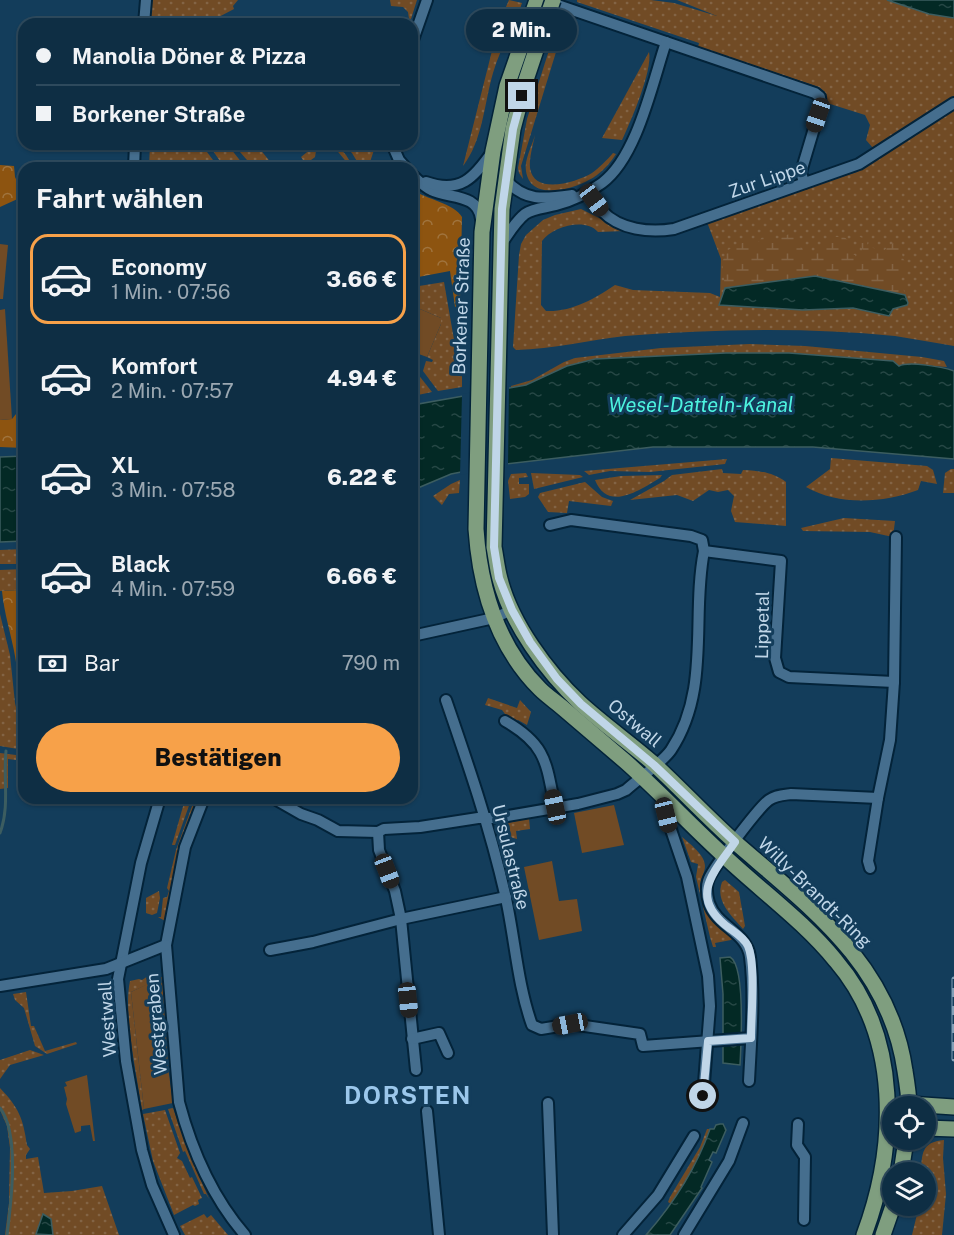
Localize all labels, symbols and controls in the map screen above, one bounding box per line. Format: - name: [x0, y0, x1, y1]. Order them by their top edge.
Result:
- callout: 2 Min.: [466, 9, 578, 51]
- text: 2 Min.: [492, 18, 551, 42]
- text: Manolia Döner & Pizza: [72, 43, 306, 69]
- route end: [508, 82, 535, 109]
- car: [804, 95, 832, 135]
- text: Borkener Straße: [72, 101, 245, 127]
- street label: Zur Lippe: [726, 156, 808, 202]
- car: [576, 180, 612, 220]
- text: Fahrt wählen: [36, 182, 204, 214]
- street label: Borkener Straße: [448, 237, 474, 375]
- icon: car: [39, 252, 93, 306]
- text: Economy: [111, 254, 207, 280]
- text: 3.66 €: [326, 266, 397, 292]
- text: 1 Min. · 07:56: [111, 280, 231, 304]
- icon: car: [39, 351, 93, 405]
- text: Komfort: [111, 353, 198, 379]
- text: 4.94 €: [327, 365, 397, 391]
- text: 2 Min. · 07:57: [111, 379, 234, 403]
- water label: Wesel-Datteln-Kanal: [608, 393, 794, 417]
- icon: car: [39, 450, 93, 504]
- text: XL: [111, 452, 139, 478]
- text: 6.22 €: [327, 464, 397, 490]
- text: 3 Min. · 07:58: [111, 478, 236, 502]
- icon: car: [39, 549, 93, 603]
- text: Black: [111, 551, 170, 577]
- text: 6.66 €: [326, 563, 397, 589]
- text: 4 Min. · 07:59: [111, 577, 235, 601]
- street label: Lippetal: [751, 591, 773, 659]
- icon: cash: [36, 647, 69, 680]
- text: Bar: [84, 650, 120, 676]
- text: 790 m: [342, 651, 400, 675]
- street label: Ostwall: [604, 695, 666, 751]
- button: Bestätigen: [36, 723, 400, 792]
- car: [542, 788, 568, 826]
- car: [653, 795, 679, 835]
- street label: Ursulastraße: [488, 802, 534, 912]
- street label: Willy-Brandt-Ring: [754, 832, 876, 952]
- car: [372, 851, 402, 891]
- street label: Westgraben: [141, 972, 171, 1076]
- street label: Westwall: [94, 980, 120, 1058]
- car: [397, 981, 419, 1019]
- car: [551, 1012, 589, 1036]
- district label: DORSTEN: [344, 1081, 472, 1109]
- route start: [689, 1082, 716, 1109]
- map controls: [882, 1096, 936, 1216]
- button: locate: [882, 1096, 936, 1150]
- button: layers: [882, 1162, 936, 1216]

